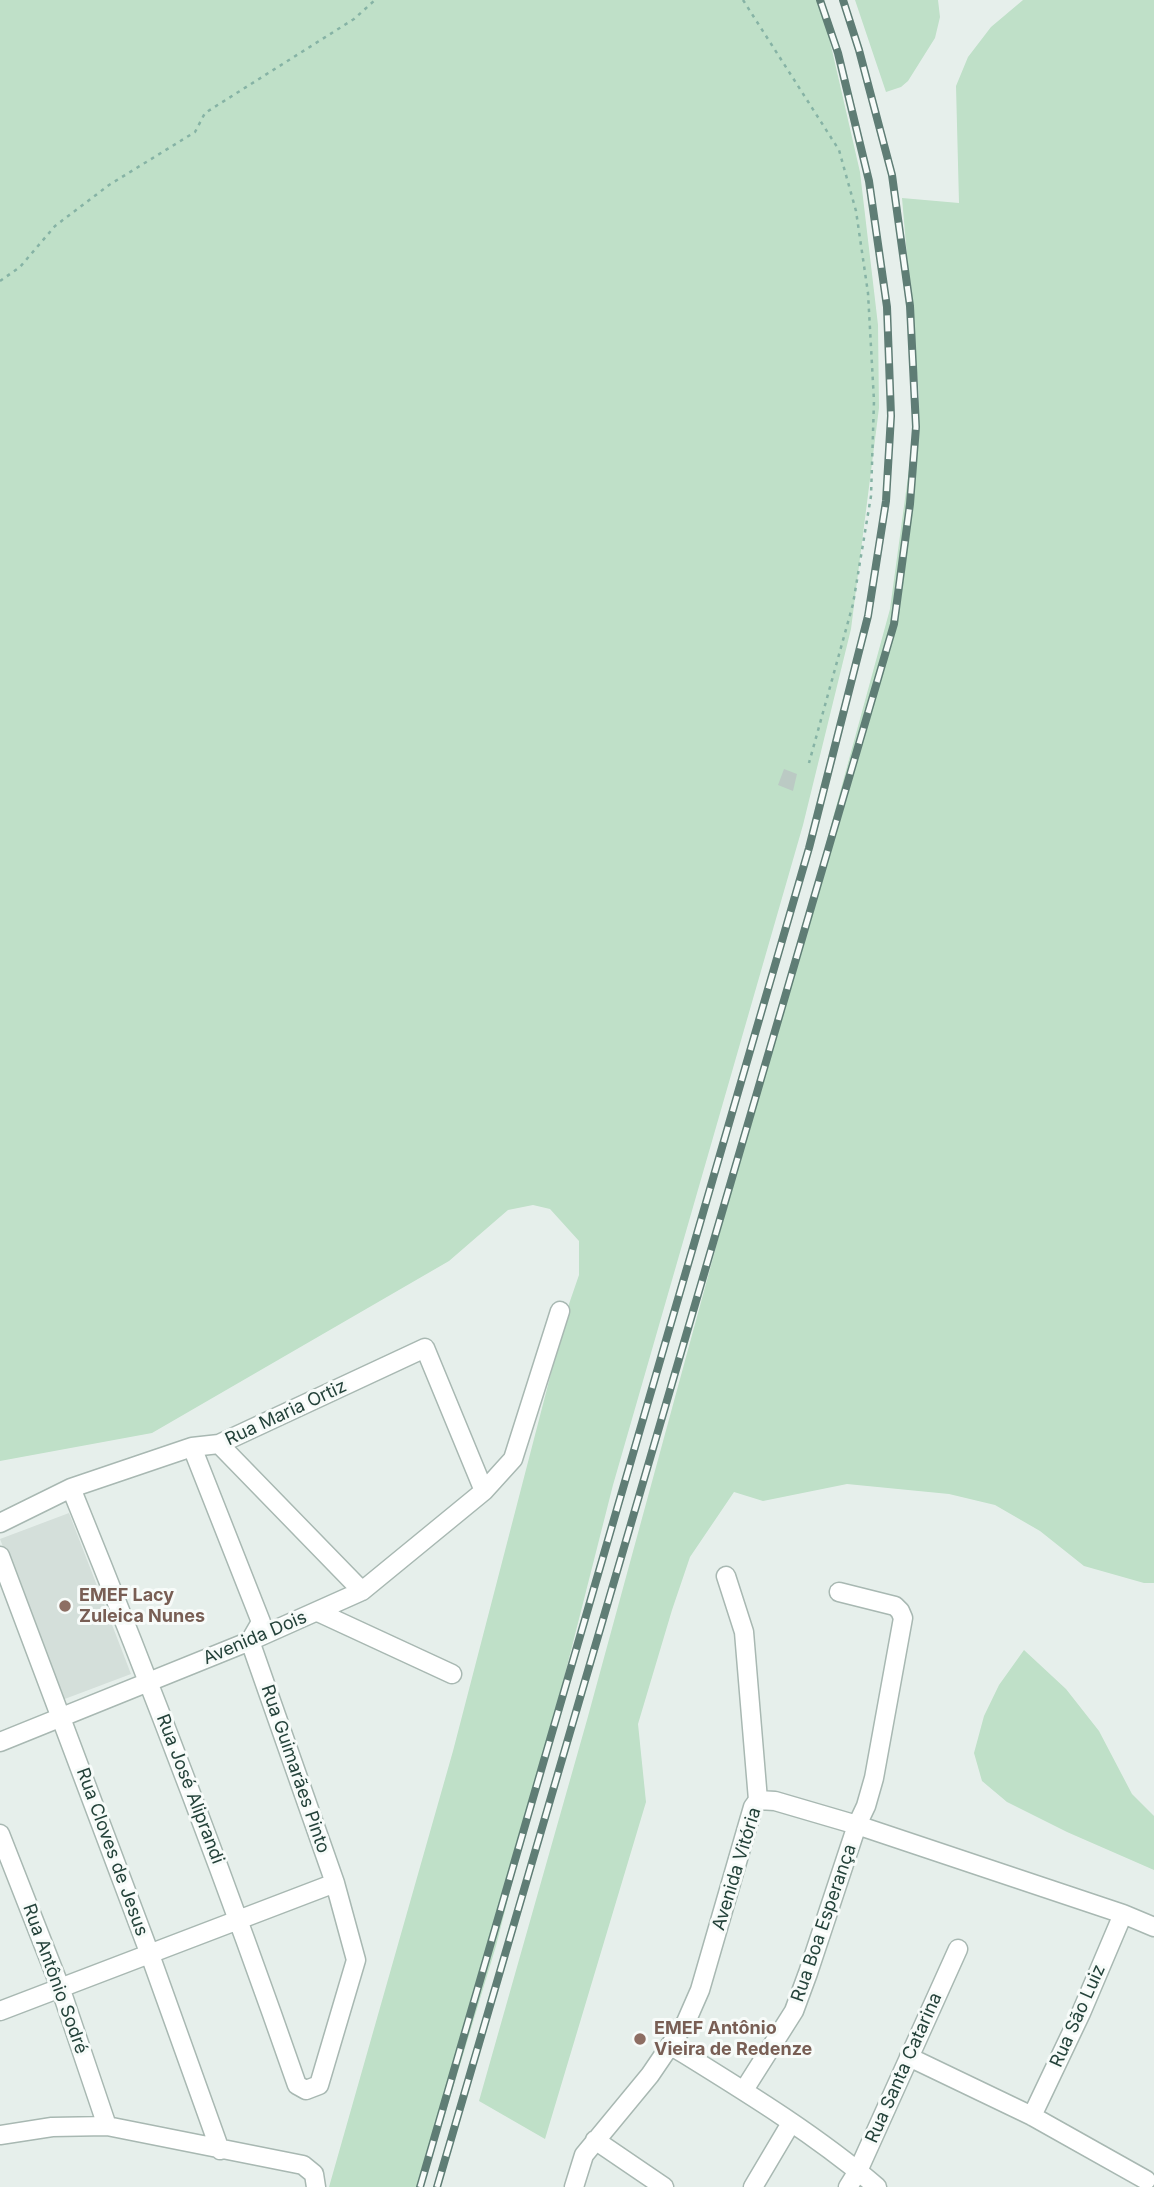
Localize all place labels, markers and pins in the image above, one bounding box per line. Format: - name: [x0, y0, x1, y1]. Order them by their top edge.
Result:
- place label: EMEF Lacy Zuleica Nunes: [79, 1585, 205, 1628]
- marker: EMEF Lacy Zuleica Nunes: [57, 1598, 73, 1614]
- place label: EMEF Antônio Vieira de Redenze: [654, 2018, 812, 2060]
- marker: EMEF Antônio Vieira de Redenze: [632, 2031, 648, 2047]

